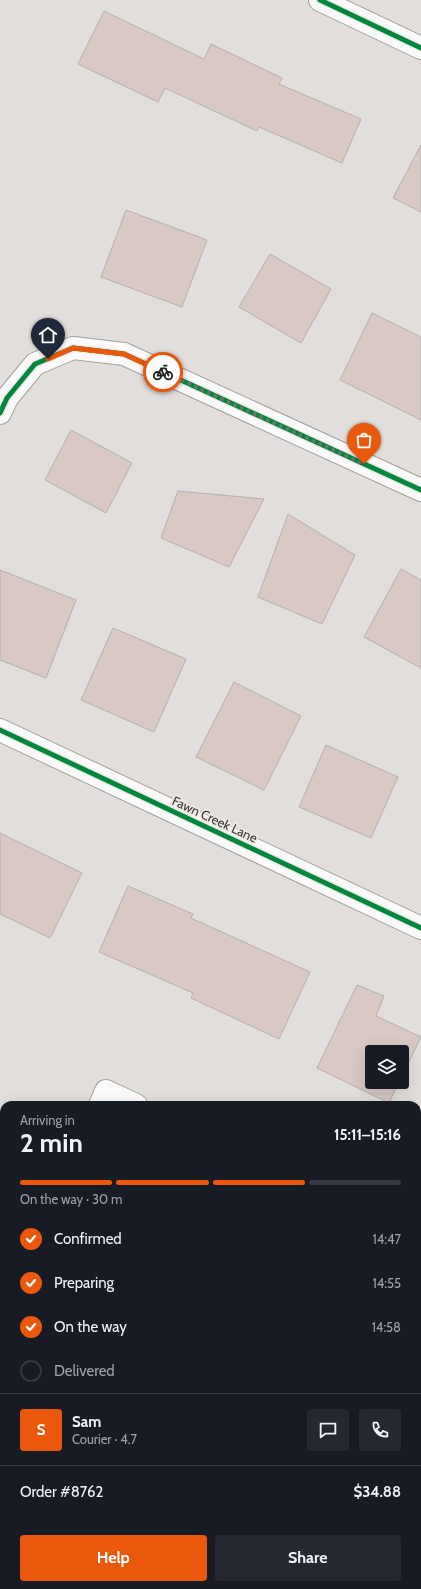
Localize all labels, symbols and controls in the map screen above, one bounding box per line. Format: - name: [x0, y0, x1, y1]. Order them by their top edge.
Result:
- pin: [31, 318, 65, 359]
- icon: home: [37, 324, 59, 346]
- courier: [143, 352, 183, 392]
- icon: bike: [152, 361, 174, 383]
- pin: [347, 423, 381, 464]
- icon: bag: [353, 429, 375, 451]
- street label: Fawn Creek Lane: [170, 792, 261, 846]
- map controls: [365, 1045, 409, 1089]
- button: layers: [365, 1045, 409, 1089]
- text: Arriving in: [20, 1112, 75, 1128]
- text: 15:11–15:16: [334, 1126, 401, 1144]
- text: 2 min: [20, 1127, 83, 1159]
- text: On the way · 30 m: [20, 1191, 122, 1207]
- icon: check: [20, 1228, 42, 1250]
- text: Confirmed: [54, 1230, 122, 1248]
- text: 14:47: [372, 1231, 401, 1247]
- icon: check: [20, 1272, 42, 1294]
- text: Preparing: [54, 1274, 114, 1292]
- text: 14:55: [372, 1275, 401, 1291]
- icon: check: [20, 1316, 42, 1338]
- text: On the way: [54, 1318, 127, 1336]
- text: 14:58: [372, 1319, 401, 1335]
- text: Delivered: [54, 1362, 115, 1380]
- button: chat: [307, 1409, 349, 1451]
- button: phone: [359, 1409, 401, 1451]
- text: Sam: [72, 1413, 101, 1431]
- text: S: [37, 1421, 45, 1439]
- text: Courier · 4.7: [72, 1431, 137, 1447]
- text: Order #8762: [20, 1483, 103, 1501]
- text: $34.88: [353, 1483, 401, 1501]
- button: Help: [20, 1535, 207, 1581]
- button: Share: [215, 1535, 401, 1581]

